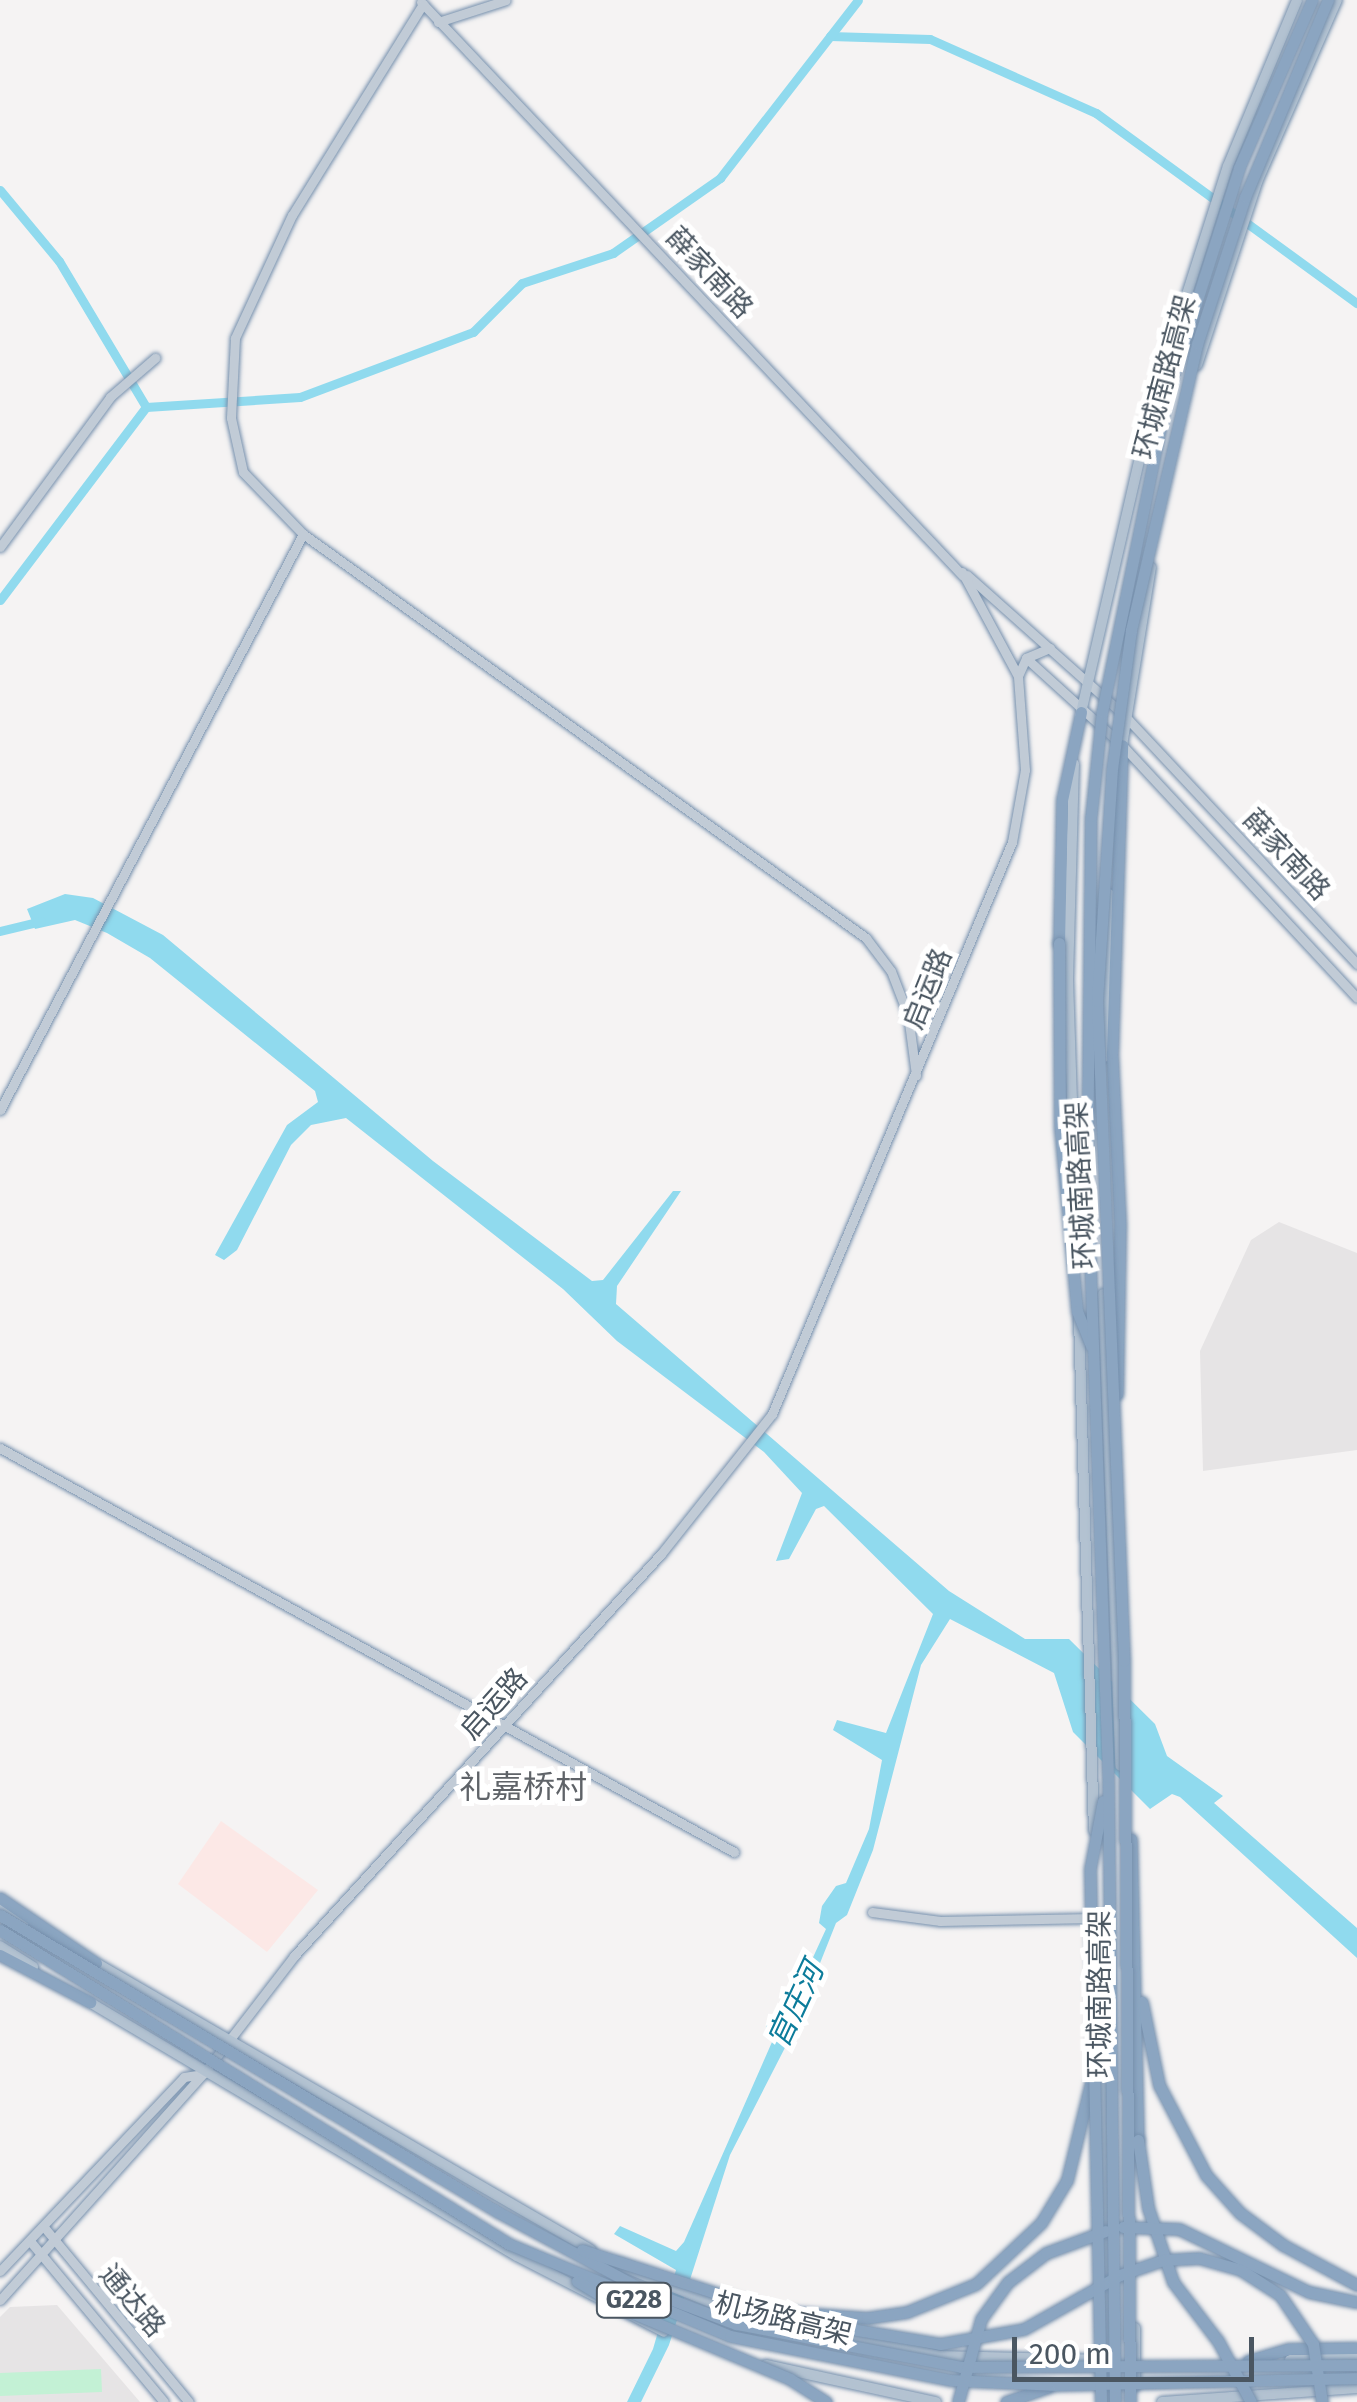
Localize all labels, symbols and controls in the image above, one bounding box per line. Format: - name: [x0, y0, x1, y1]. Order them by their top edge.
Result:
- street label: 薛家南路: [659, 221, 759, 325]
- street label: 环城南路高架: [1127, 292, 1203, 462]
- street label: 薛家南路: [1236, 803, 1336, 907]
- street label: 启运路: [897, 944, 959, 1034]
- street label: 环城南路高架: [1060, 1100, 1102, 1270]
- street label: 启运路: [453, 1662, 535, 1746]
- district label: 礼嘉桥村: [459, 1768, 587, 1806]
- street label: 环城南路高架: [1083, 1910, 1117, 2078]
- water label: 官庄河: [761, 1957, 831, 2053]
- street label: 通达路: [92, 2258, 172, 2344]
- road number: G228: [594, 2280, 674, 2320]
- street label: 机场路高架: [711, 2286, 855, 2352]
- scale bar: [1017, 2317, 1260, 2379]
- text: 200 m: [1029, 2336, 1111, 2372]

